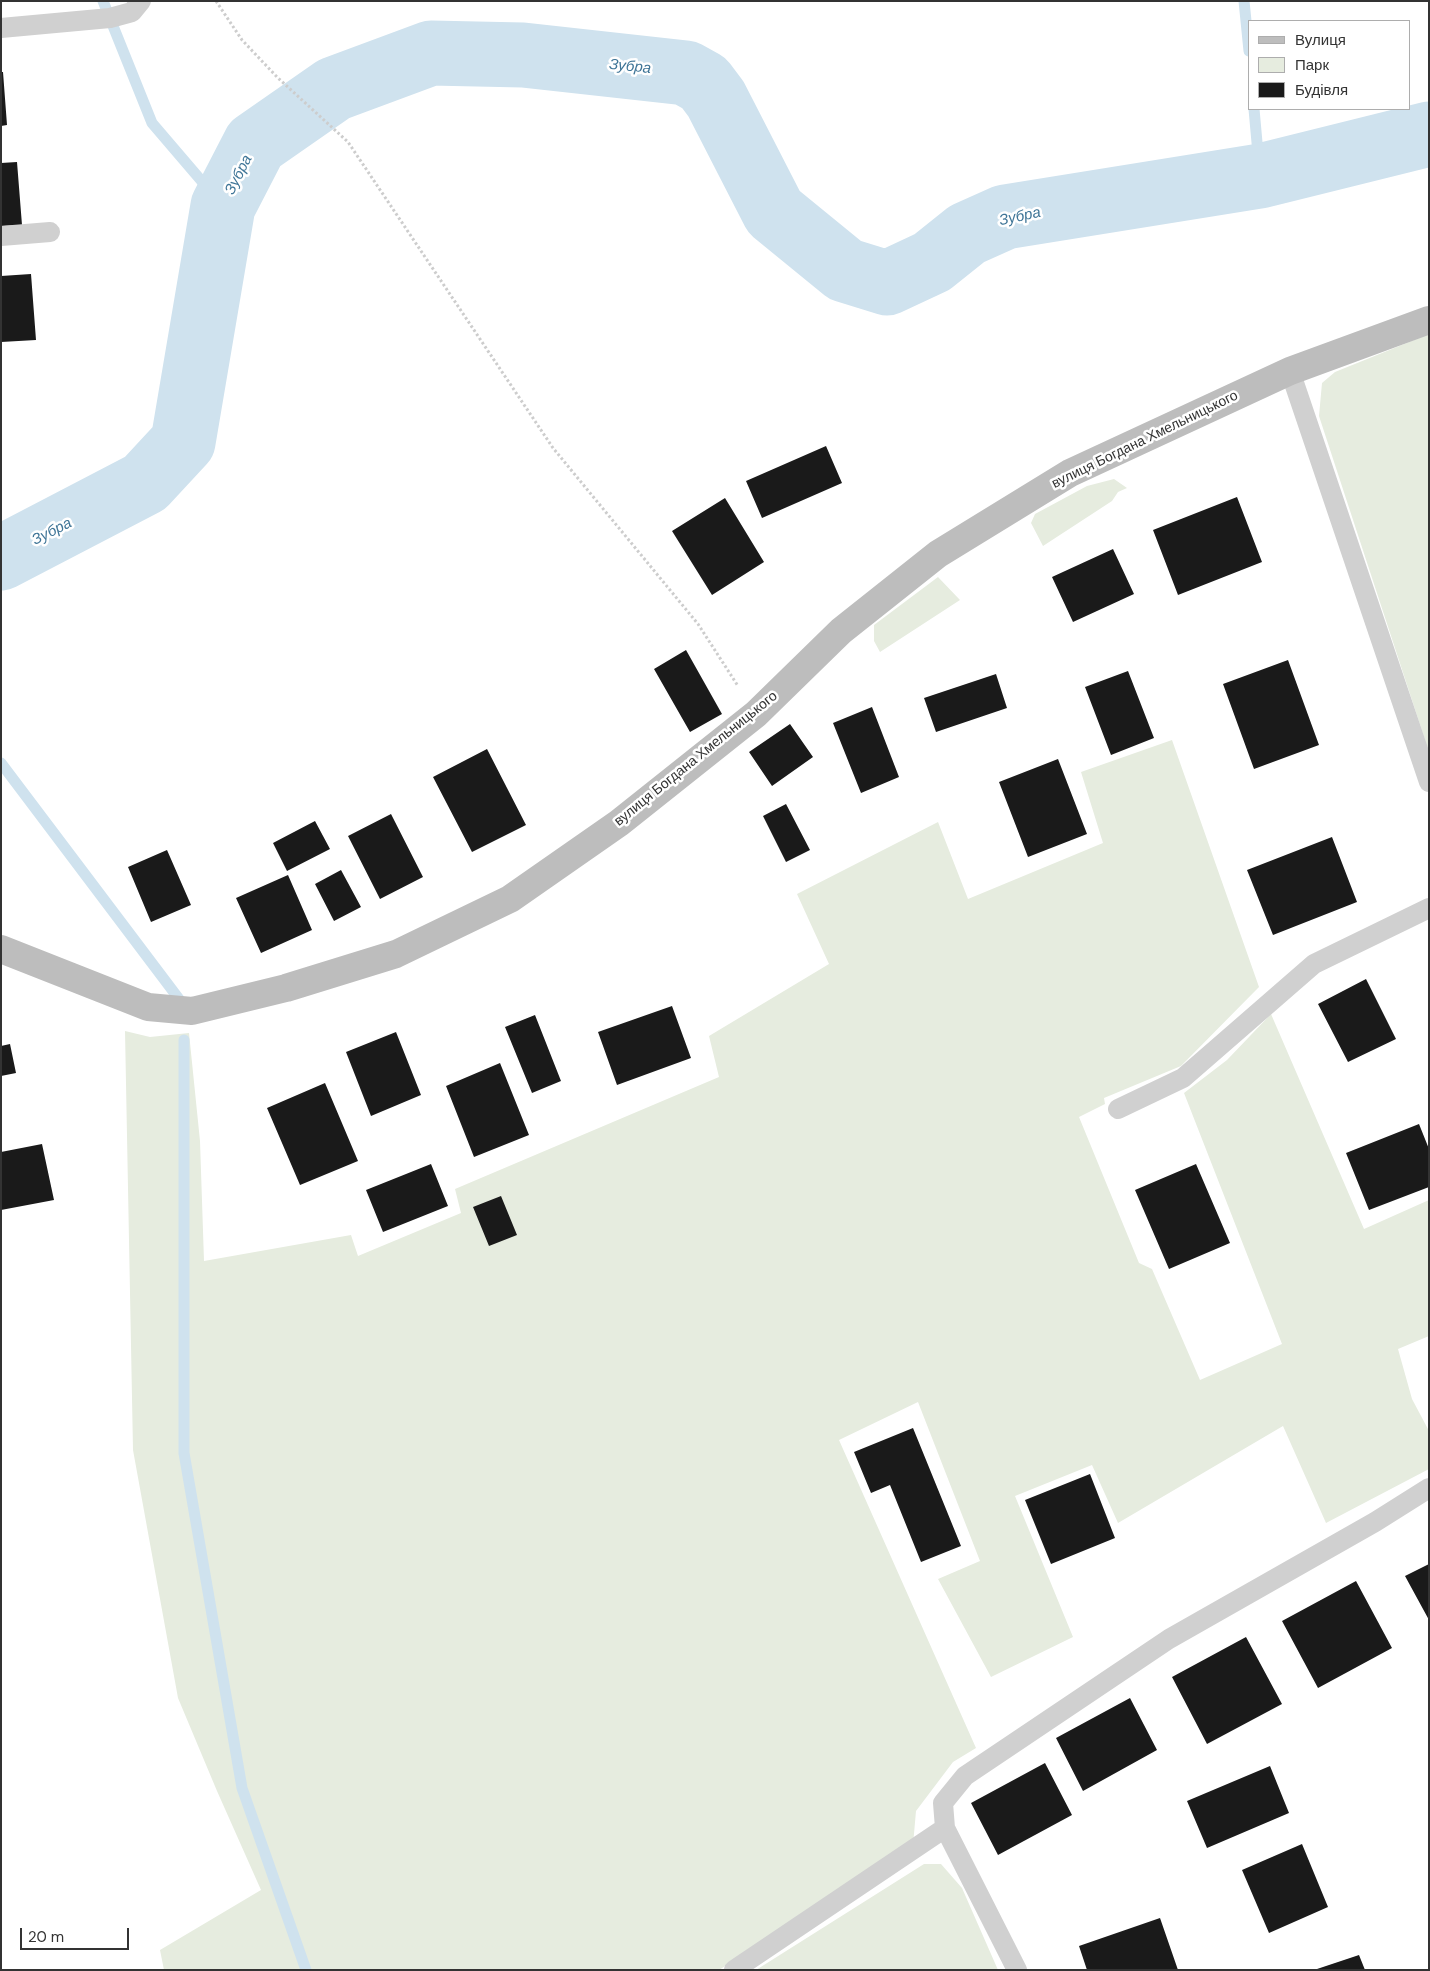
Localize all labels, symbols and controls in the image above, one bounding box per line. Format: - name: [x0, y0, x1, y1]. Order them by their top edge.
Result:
- legend: [1248, 20, 1410, 110]
- text: Вулиця: [1295, 30, 1346, 50]
- text: Парк: [1295, 55, 1329, 75]
- water label: Зубра: [608, 56, 652, 78]
- text: Будівля: [1295, 80, 1348, 100]
- water label: Зубра: [221, 152, 257, 198]
- water label: Зубра: [998, 204, 1042, 230]
- street label: вулиця Богдана Хмельницького: [1049, 388, 1241, 492]
- water label: Зубра: [29, 514, 75, 550]
- street label: вулиця Богдана Хмельницького: [611, 688, 781, 830]
- scale bar: [22, 1918, 131, 1950]
- text: 20 m: [28, 1927, 64, 1947]

